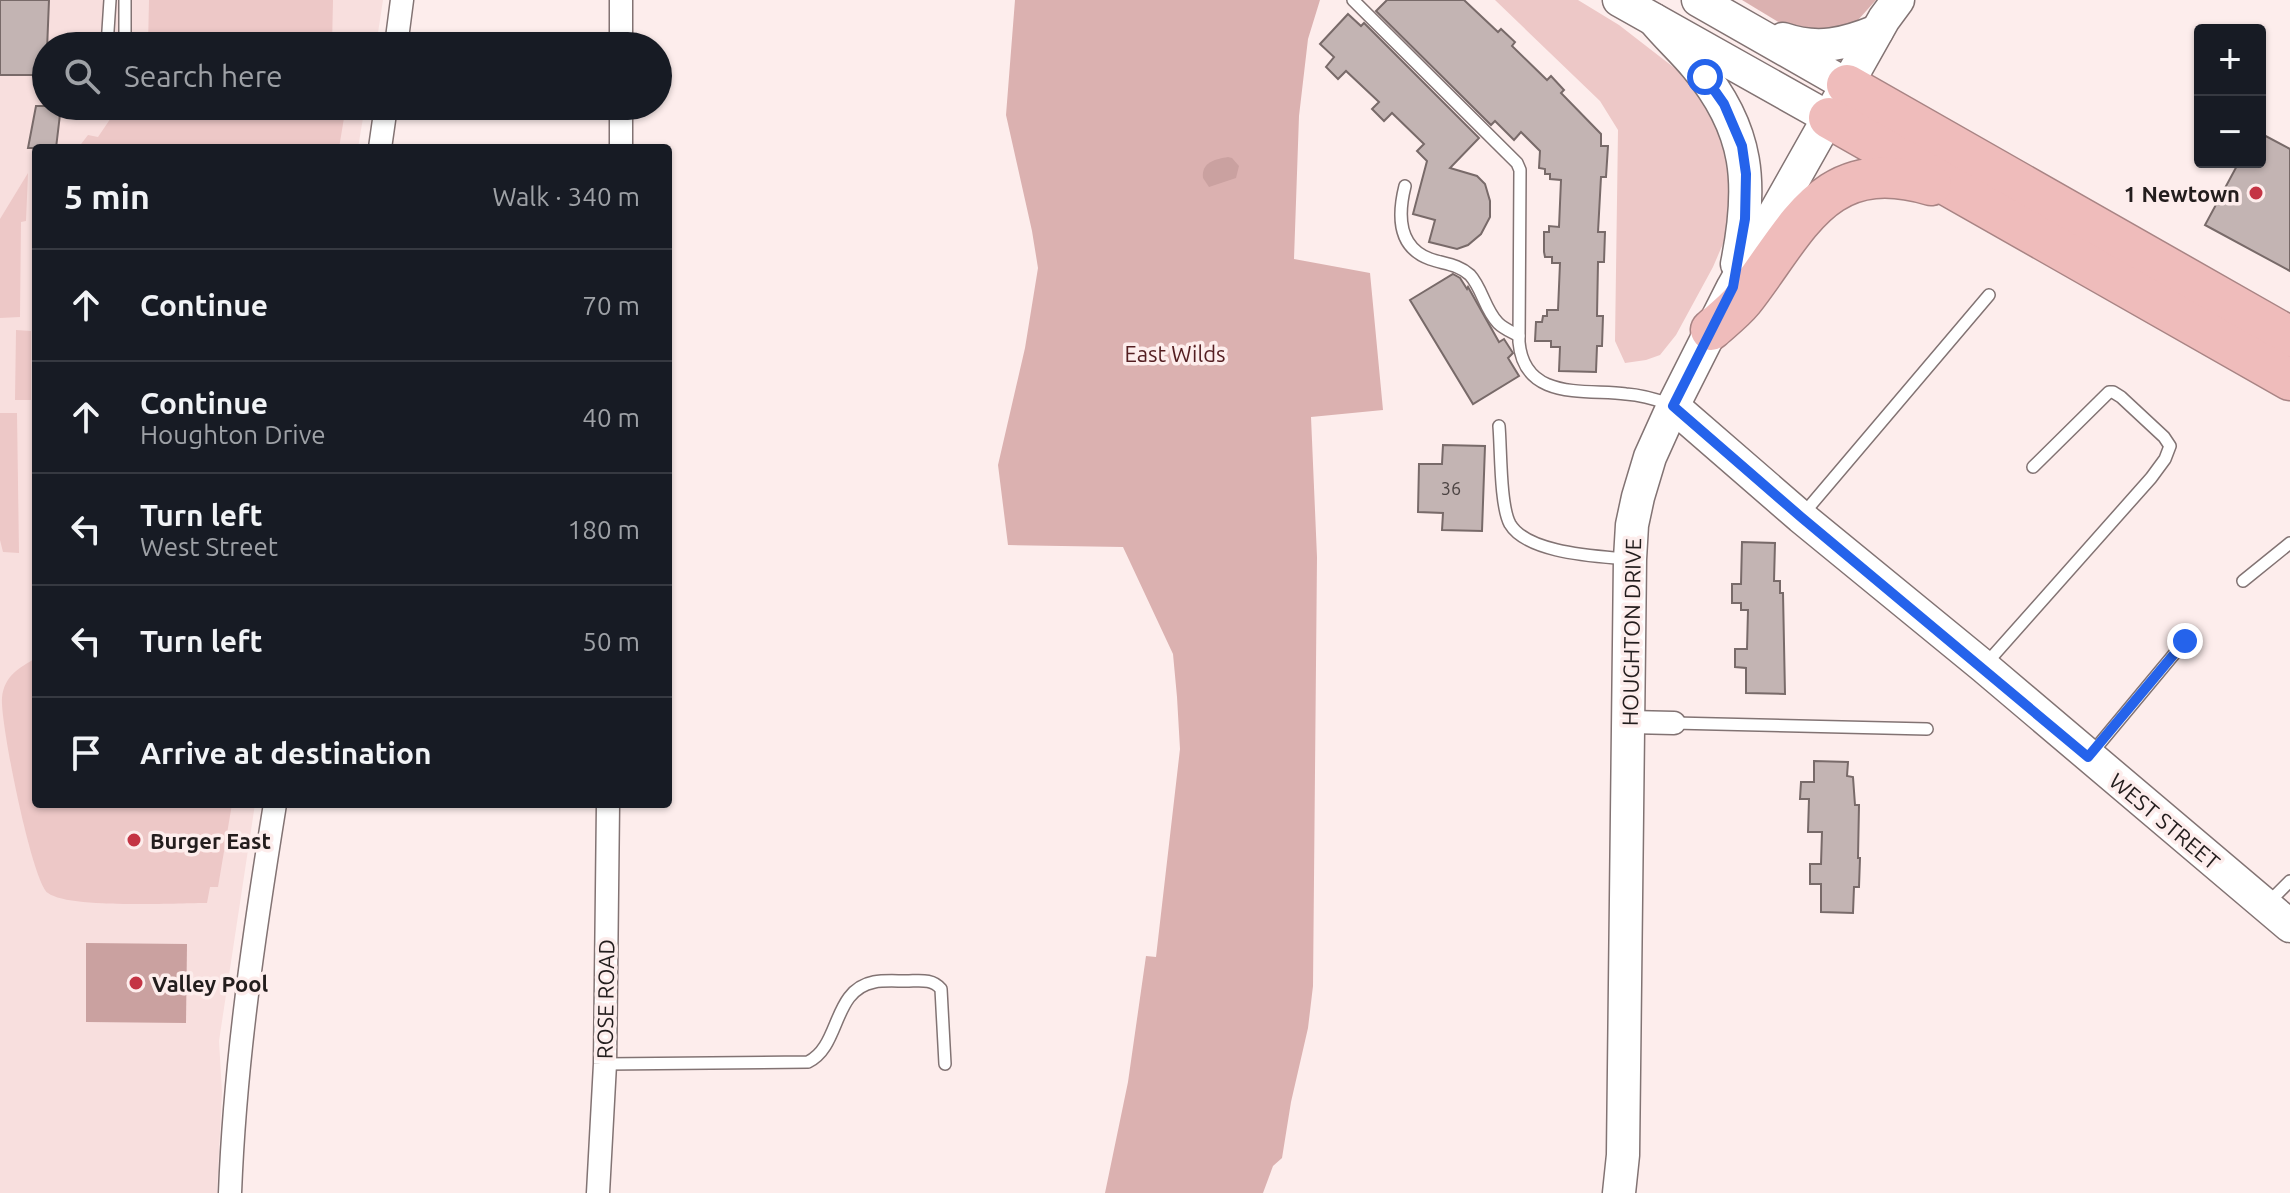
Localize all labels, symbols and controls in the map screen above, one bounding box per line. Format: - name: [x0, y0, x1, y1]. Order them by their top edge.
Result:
- map controls: [2194, 24, 2266, 168]
- button: +: [2194, 24, 2266, 96]
- search box: [32, 32, 672, 120]
- icon: search: [60, 54, 104, 98]
- text: Search here: [124, 59, 283, 93]
- route start: [1687, 59, 1723, 95]
- button: −: [2194, 96, 2266, 168]
- text: 5 min: [64, 177, 150, 215]
- place label: 1 Newtown: [2124, 181, 2240, 206]
- text: Walk · 340 m: [492, 182, 640, 211]
- marker: 1 Newtown: [2247, 184, 2265, 202]
- icon: ahead: [64, 283, 108, 327]
- text: Continue: [140, 288, 268, 322]
- text: 70 m: [582, 291, 640, 320]
- park label: East Wilds: [1124, 341, 1226, 366]
- text: Continue: [140, 386, 268, 420]
- icon: ahead: [64, 395, 108, 439]
- text: 40 m: [582, 403, 640, 432]
- text: Houghton Drive: [140, 420, 326, 449]
- house number: 36: [1441, 478, 1461, 498]
- text: Turn left: [140, 498, 262, 532]
- icon: left: [64, 507, 108, 551]
- text: 180 m: [568, 515, 640, 544]
- text: West Street: [140, 532, 278, 561]
- street label: HOUGHTON DRIVE: [1617, 538, 1645, 726]
- icon: left: [64, 619, 108, 663]
- route end: [2167, 623, 2203, 659]
- text: Turn left: [140, 624, 262, 658]
- text: 50 m: [582, 627, 640, 656]
- icon: arrive: [64, 731, 108, 775]
- text: Arrive at destination: [140, 736, 432, 770]
- street label: WEST STREET: [2105, 768, 2225, 874]
- place label: Burger East: [150, 828, 271, 853]
- marker: Burger East: [125, 831, 143, 849]
- street label: ROSE ROAD: [591, 939, 619, 1059]
- place label: Valley Pool: [152, 971, 269, 996]
- marker: Valley Pool: [127, 974, 145, 992]

